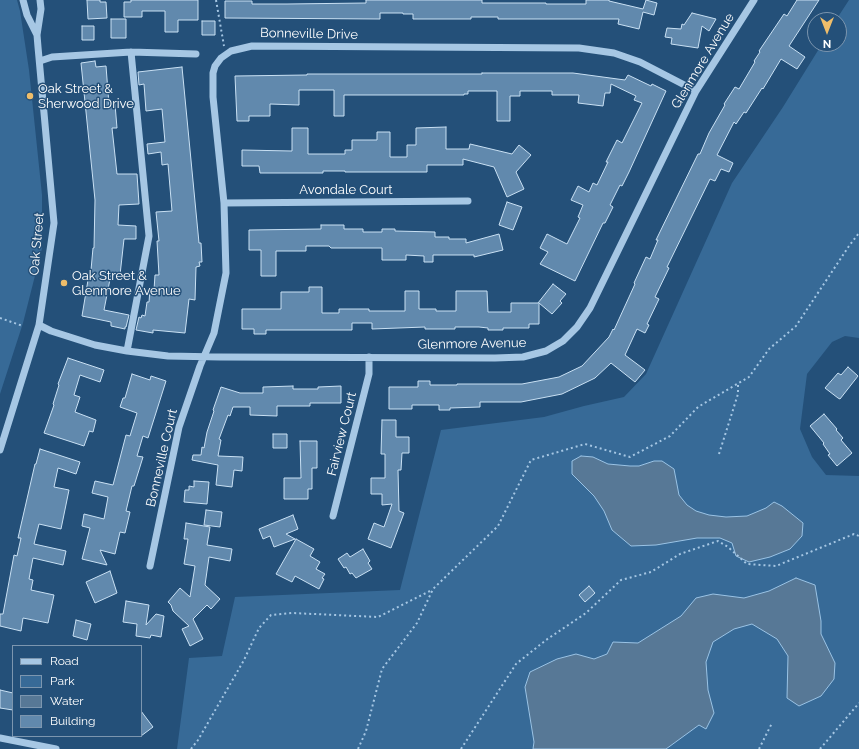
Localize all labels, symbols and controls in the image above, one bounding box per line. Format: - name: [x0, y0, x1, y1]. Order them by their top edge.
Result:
- street label: Glenmore Avenue: [668, 10, 738, 112]
- north arrow: [807, 12, 847, 52]
- street label: Bonneville Drive: [260, 25, 358, 43]
- text: N: [823, 37, 831, 50]
- place label: Oak Street & Sherwood Drive: [38, 81, 134, 112]
- marker: Oak Street & Sherwood Drive: [25, 91, 35, 101]
- street label: Avondale Court: [299, 182, 393, 198]
- street label: Oak Street: [26, 212, 48, 276]
- place label: Oak Street & Glenmore Avenue: [72, 268, 181, 299]
- marker: Oak Street & Glenmore Avenue: [59, 278, 69, 288]
- street label: Glenmore Avenue: [418, 335, 526, 353]
- street label: Fairview Court: [324, 391, 360, 477]
- street label: Bonneville Court: [143, 407, 181, 509]
- legend: [12, 645, 142, 737]
- text: Road: [50, 654, 79, 668]
- text: Park: [50, 674, 75, 688]
- text: Water: [50, 694, 84, 708]
- text: Building: [50, 714, 96, 728]

